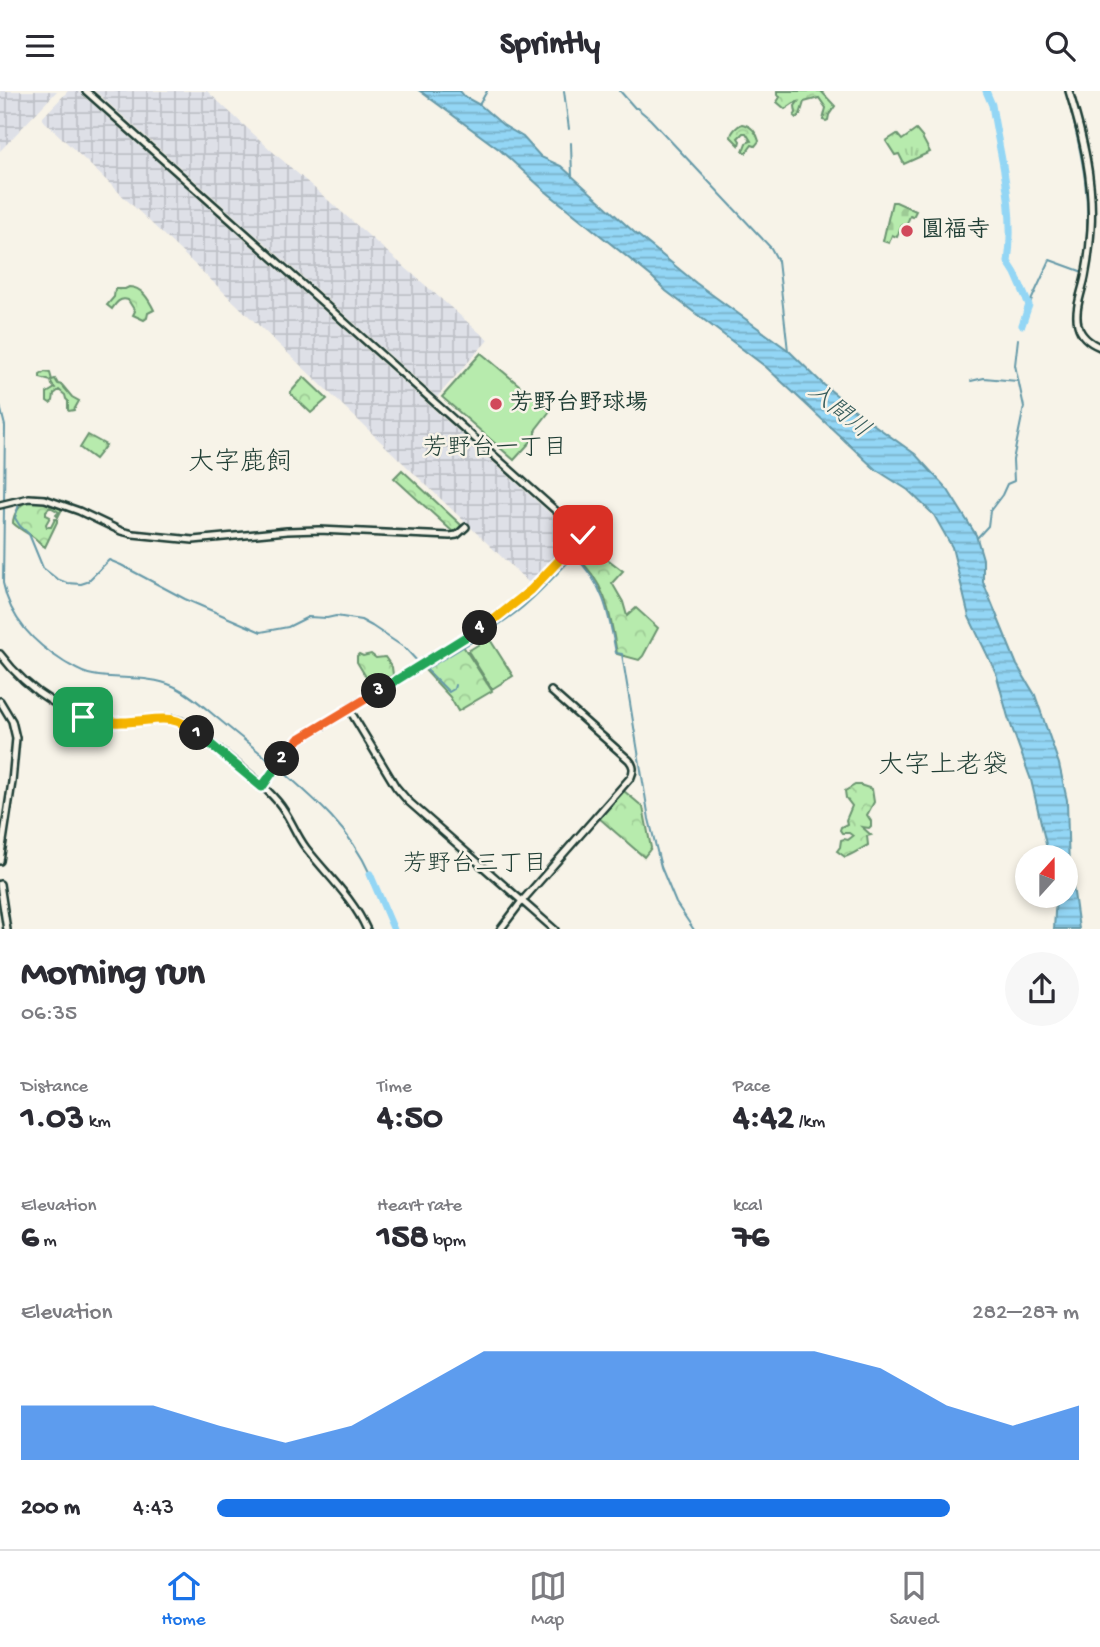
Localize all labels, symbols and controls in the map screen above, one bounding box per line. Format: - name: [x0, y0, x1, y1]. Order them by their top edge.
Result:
- icon: menu: [21, 27, 59, 65]
- text: Sprintly: [500, 27, 600, 65]
- icon: search: [1041, 27, 1079, 65]
- place label: 圓福寺: [921, 217, 990, 245]
- marker: 圓福寺: [899, 223, 915, 239]
- water label: 入間川: [801, 378, 875, 446]
- place label: 芳野台野球場: [510, 389, 648, 418]
- marker: 芳野台野球場: [488, 396, 504, 412]
- district label: 芳野台一丁目: [423, 434, 567, 464]
- district label: 大字鹿飼: [188, 447, 292, 480]
- pin: [553, 505, 613, 565]
- icon: check: [564, 516, 602, 554]
- pin: 4: [462, 611, 498, 645]
- text: 4: [475, 616, 484, 639]
- pin: 3: [362, 673, 396, 709]
- text: 3: [374, 679, 383, 702]
- pin: [53, 687, 113, 747]
- icon: arrive: [64, 698, 102, 736]
- pin: 1: [180, 715, 214, 751]
- text: 1: [193, 721, 200, 744]
- pin: 2: [264, 741, 300, 777]
- text: 2: [277, 747, 286, 770]
- district label: 大字上老袋: [878, 751, 1008, 783]
- north arrow: [1015, 845, 1078, 908]
- map controls: [1015, 845, 1078, 908]
- district label: 芳野台三丁目: [403, 850, 547, 880]
- button: share: [1005, 952, 1079, 1026]
- text: Morning run: [21, 953, 205, 997]
- text: 06:35: [21, 1001, 77, 1028]
- text: Distance: [21, 1076, 88, 1099]
- text: Time: [377, 1076, 412, 1099]
- text: Pace: [733, 1076, 770, 1099]
- text: 1.03: [21, 1099, 84, 1140]
- text: 4:50: [377, 1099, 443, 1140]
- text: 4:42: [733, 1099, 794, 1140]
- text: km: [84, 1111, 111, 1134]
- text: /km: [794, 1111, 825, 1134]
- text: Elevation: [21, 1195, 97, 1218]
- text: Heart rate: [377, 1195, 462, 1218]
- text: kcal: [733, 1195, 763, 1218]
- text: 6: [21, 1218, 39, 1259]
- text: 158: [377, 1218, 429, 1259]
- text: 76: [733, 1218, 769, 1259]
- text: m: [39, 1230, 57, 1253]
- text: bpm: [429, 1230, 466, 1253]
- text: Elevation: [21, 1300, 112, 1327]
- text: 282–287 m: [972, 1300, 1079, 1327]
- text: 200 m: [21, 1495, 80, 1522]
- text: 4:43: [133, 1495, 174, 1522]
- tab: Home: [162, 1567, 206, 1632]
- tab: Map: [529, 1567, 567, 1632]
- tab: Saved: [890, 1567, 938, 1632]

